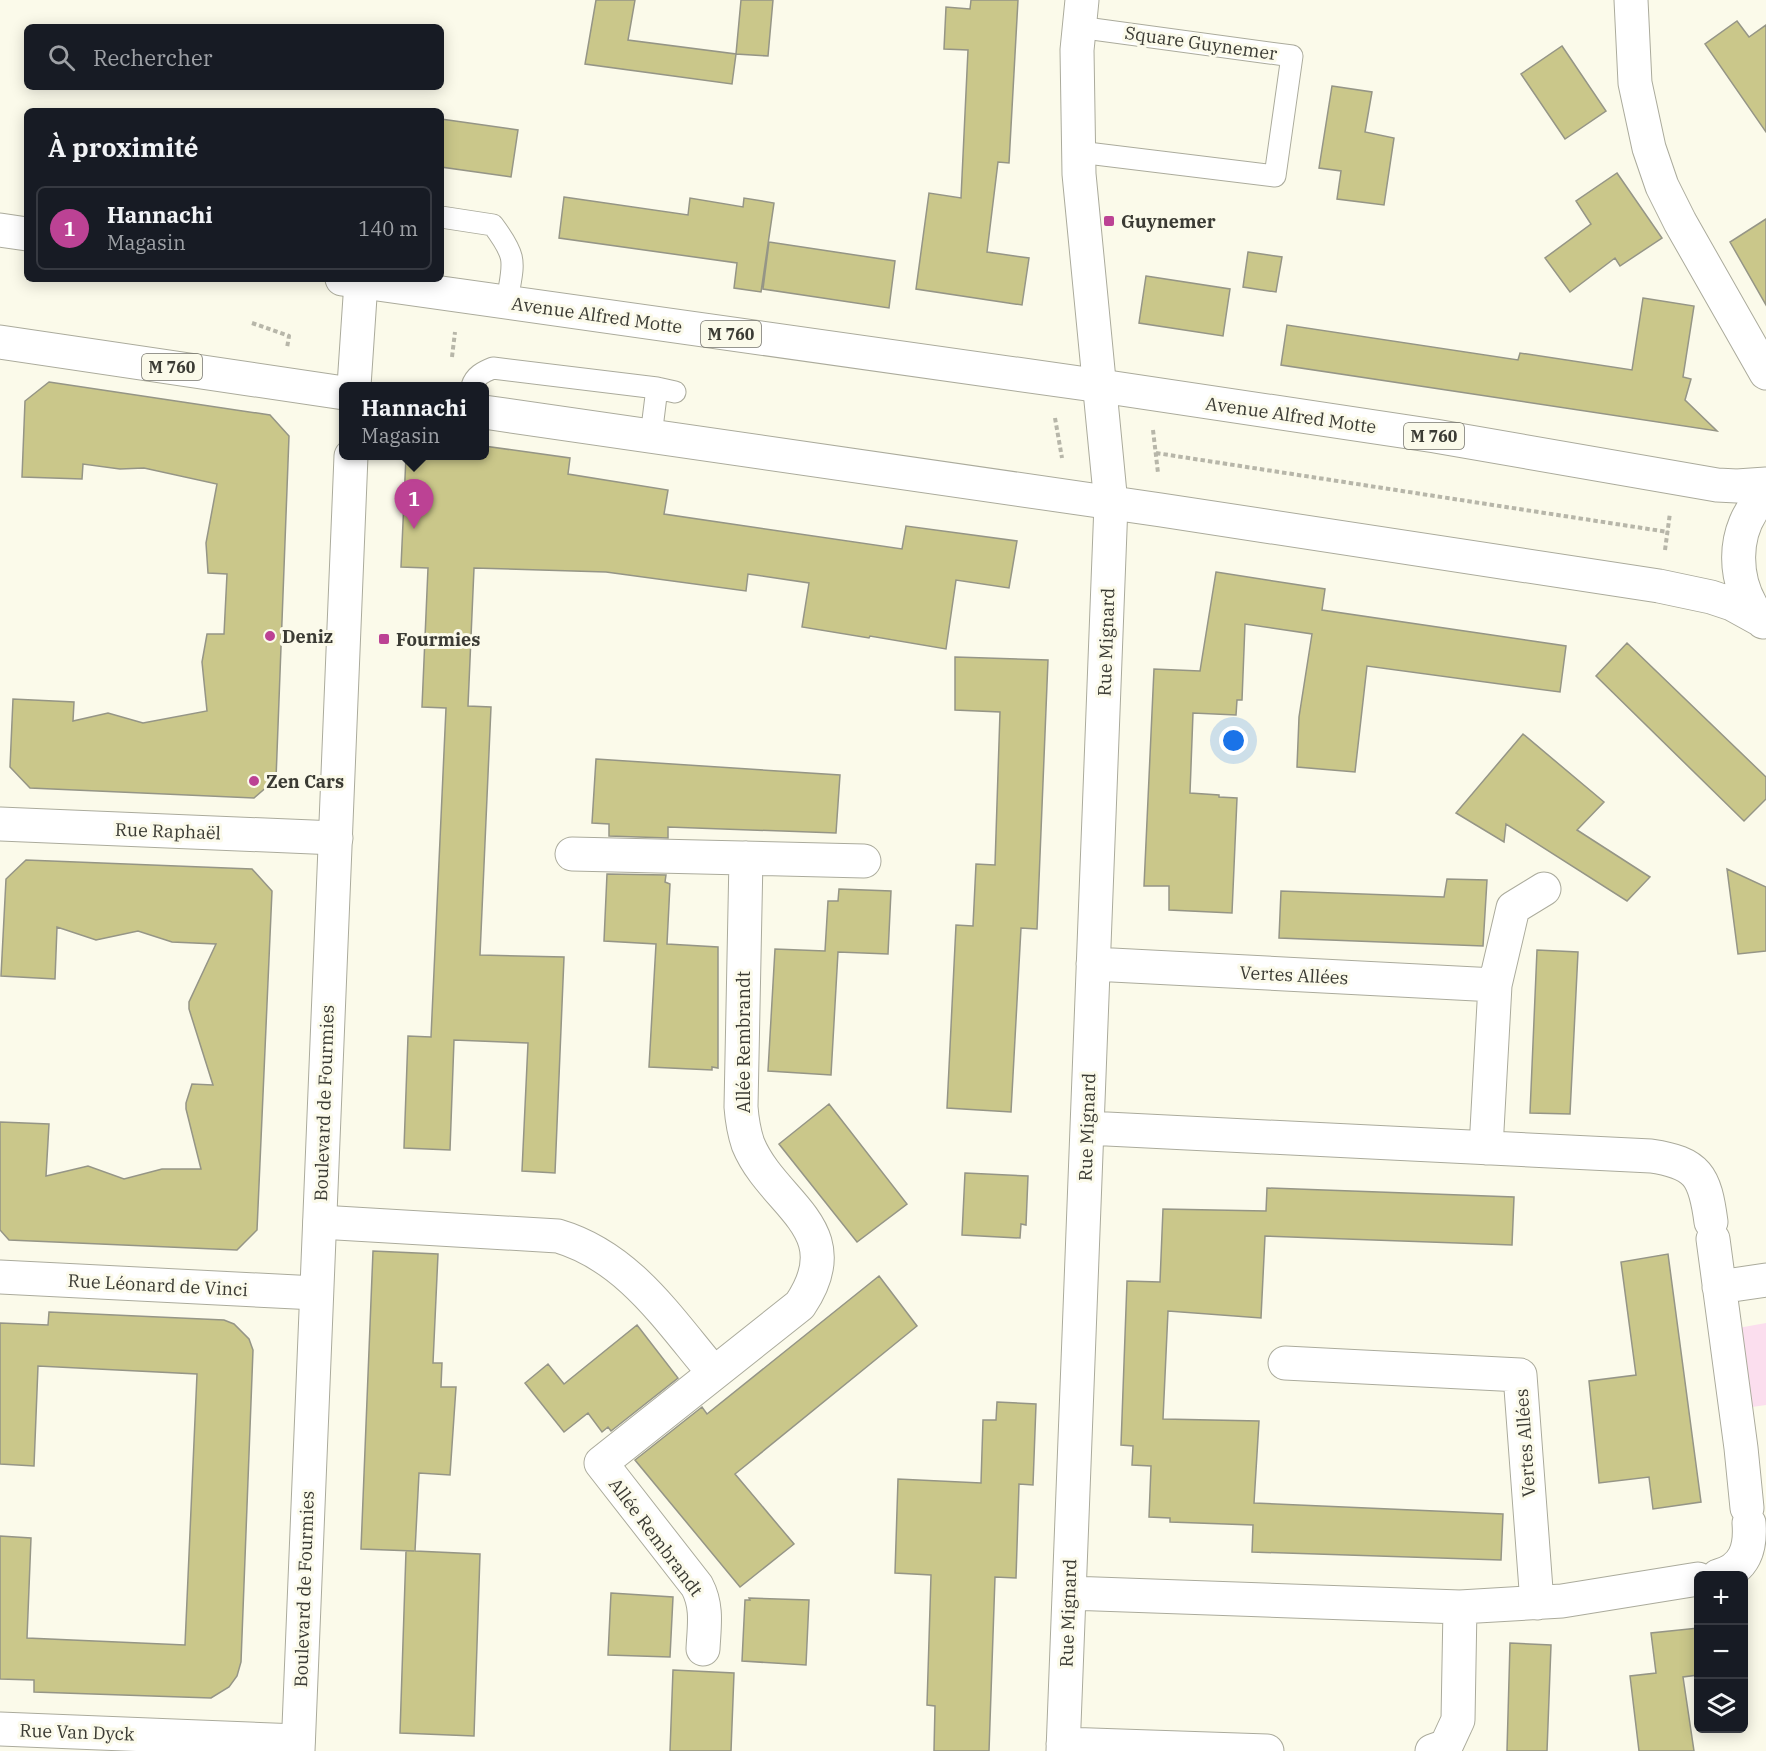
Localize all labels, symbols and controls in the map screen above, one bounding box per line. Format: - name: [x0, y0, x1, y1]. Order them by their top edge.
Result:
- street label: Square Guynemer: [1123, 21, 1279, 65]
- search box: [24, 24, 444, 90]
- icon: search: [45, 41, 78, 74]
- text: Rechercher: [93, 43, 212, 72]
- text: À proximité: [48, 130, 199, 164]
- text: Hannachi: [107, 200, 213, 229]
- place label: Guynemer: [1121, 210, 1216, 233]
- marker: Guynemer: [1102, 214, 1116, 228]
- text: 1: [64, 215, 76, 242]
- text: 140 m: [358, 215, 418, 242]
- text: Magasin: [107, 229, 186, 256]
- street label: Avenue Alfred Motte: [510, 292, 684, 338]
- road number: M 760: [701, 321, 761, 347]
- road number: M 760: [142, 354, 202, 380]
- popup: [339, 382, 489, 460]
- street label: Avenue Alfred Motte: [1204, 392, 1378, 438]
- text: Hannachi: [361, 393, 467, 422]
- text: Magasin: [361, 422, 440, 449]
- road number: M 760: [1404, 423, 1464, 449]
- pin: 1: [394, 480, 434, 529]
- street label: Rue Mignard: [1093, 587, 1119, 697]
- place label: Deniz: [282, 625, 333, 648]
- place label: Fourmies: [396, 628, 480, 651]
- marker: Deniz: [263, 629, 277, 643]
- marker: Fourmies: [377, 632, 391, 646]
- your location: [1219, 726, 1248, 755]
- place label: Zen Cars: [266, 770, 344, 793]
- marker: Zen Cars: [247, 774, 261, 788]
- street label: Rue Raphaël: [115, 818, 221, 844]
- street label: Vertes Allées: [1239, 961, 1349, 989]
- street label: Allée Rembrandt: [732, 971, 755, 1113]
- street label: Boulevard de Fourmies: [309, 1004, 339, 1202]
- street label: Rue Mignard: [1074, 1072, 1100, 1182]
- street label: Rue Léonard de Vinci: [67, 1269, 249, 1301]
- street label: Vertes Allées: [1510, 1388, 1540, 1498]
- street label: Allée Rembrandt: [604, 1473, 708, 1601]
- street label: Boulevard de Fourmies: [289, 1490, 319, 1688]
- street label: Rue Mignard: [1055, 1558, 1081, 1668]
- map controls: [1694, 1571, 1748, 1733]
- button: +: [1694, 1571, 1748, 1625]
- button: −: [1694, 1625, 1748, 1679]
- button: layers: [1694, 1679, 1748, 1733]
- street label: Rue Van Dyck: [19, 1718, 135, 1746]

